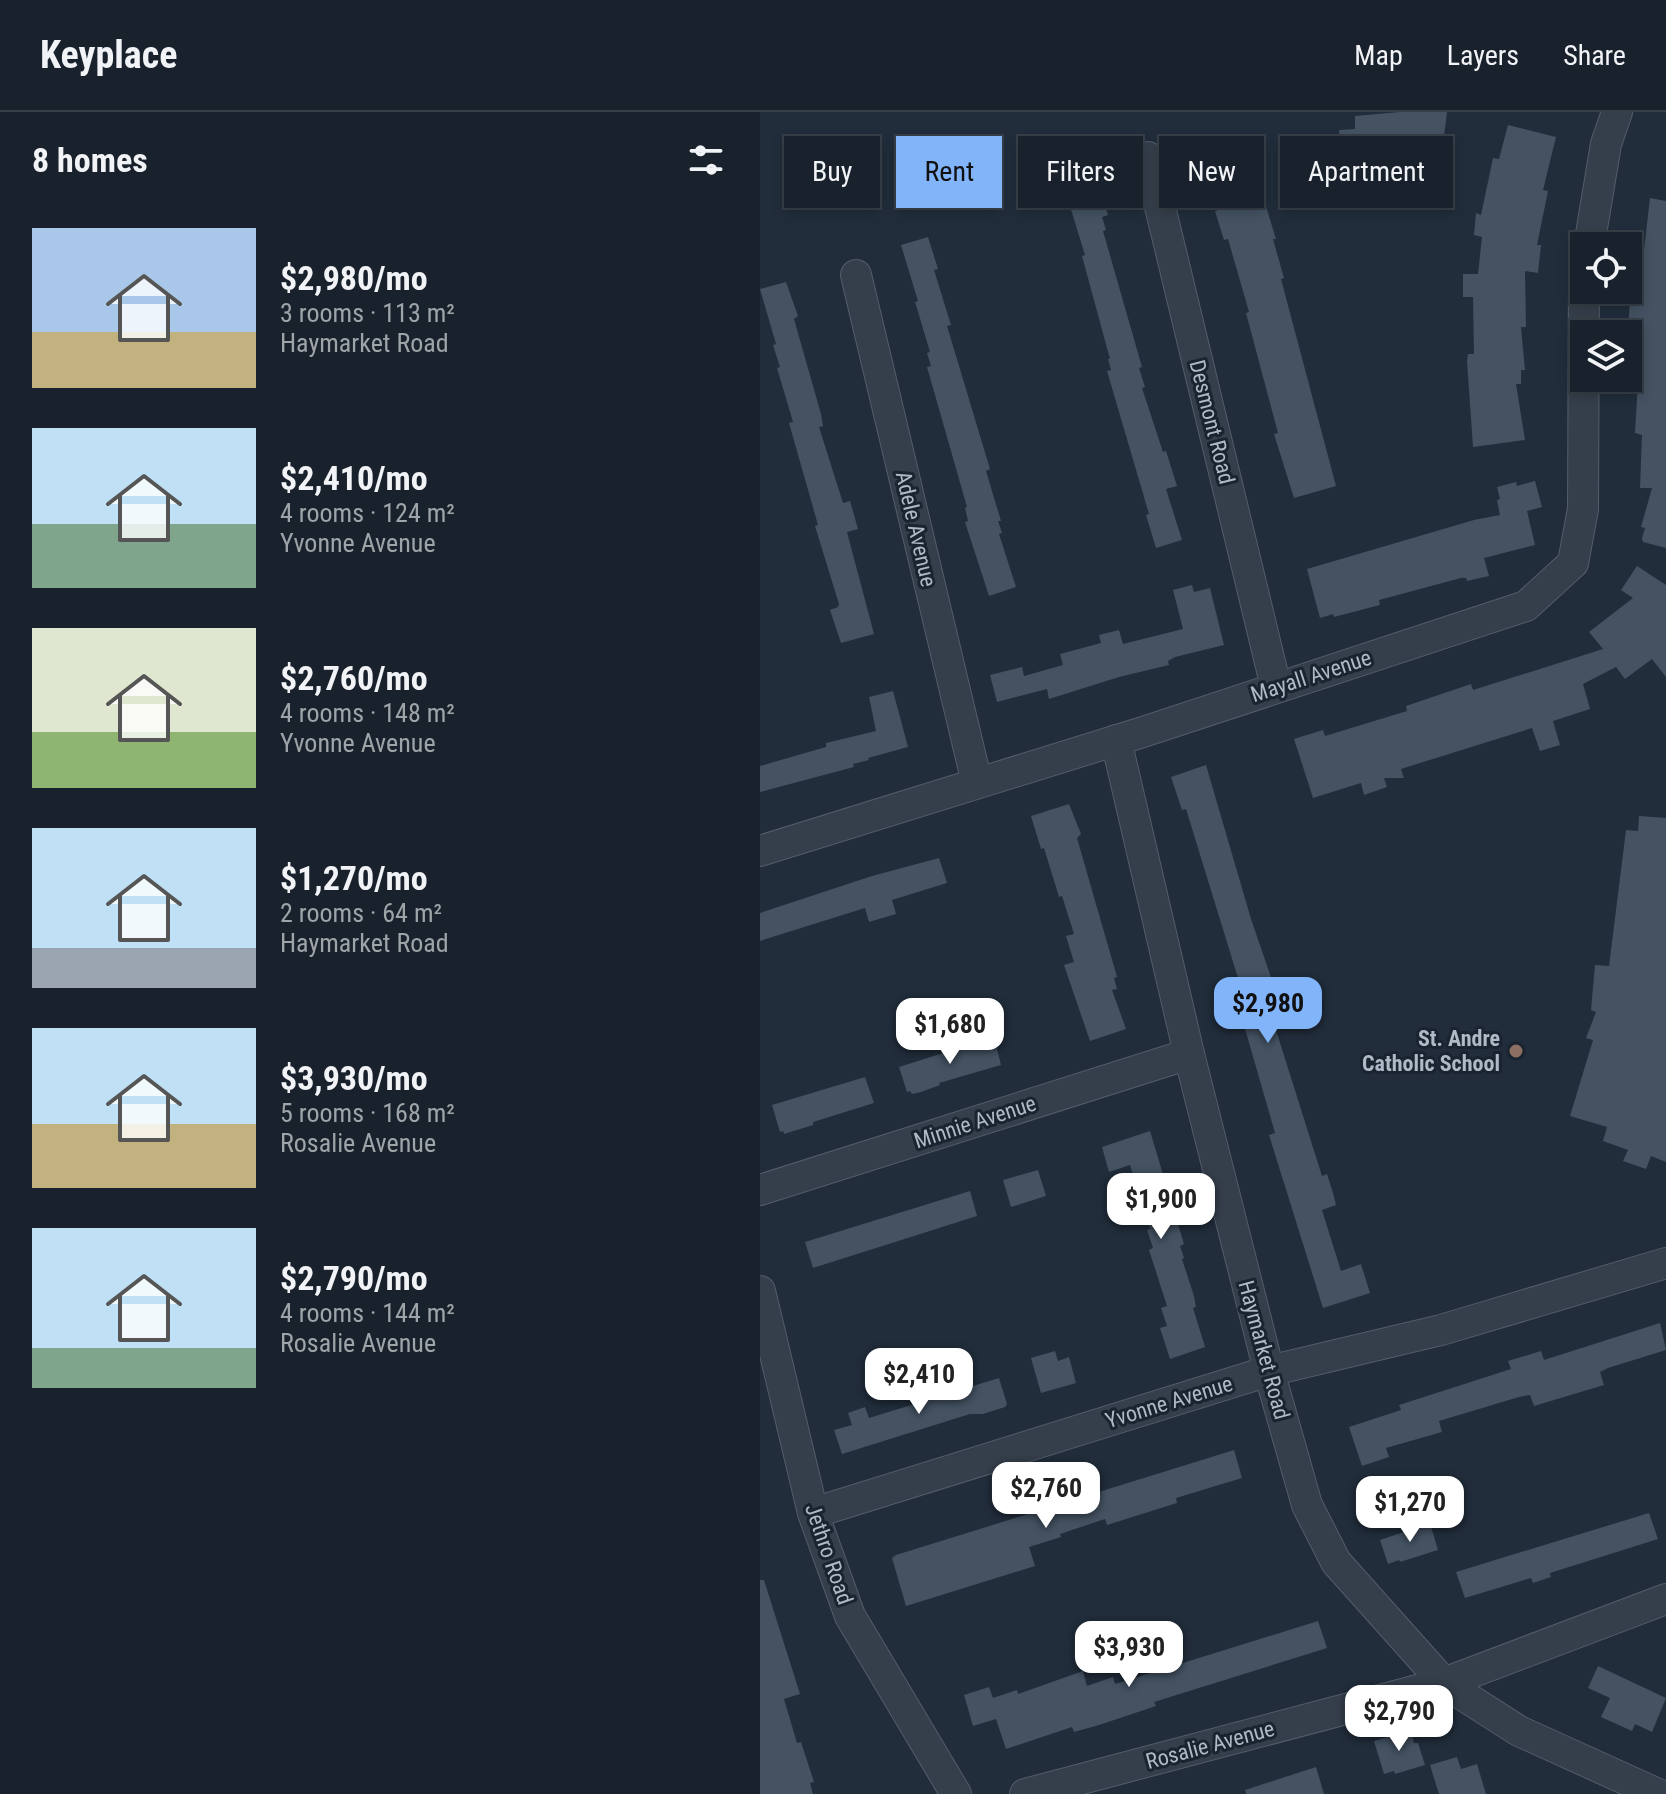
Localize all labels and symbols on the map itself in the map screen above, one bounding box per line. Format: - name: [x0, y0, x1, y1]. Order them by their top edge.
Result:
- street label: Desmont Road: [1185, 357, 1239, 487]
- street label: Adele Avenue: [891, 469, 941, 589]
- street label: Mayall Avenue: [1248, 645, 1374, 707]
- pin: $2,980: [1203, 977, 1333, 1045]
- pin: $1,680: [885, 998, 1015, 1066]
- place label: St. Andre Catholic School: [1362, 1026, 1500, 1076]
- marker: St. Andre Catholic School: [1507, 1042, 1525, 1060]
- street label: Minnie Avenue: [911, 1091, 1039, 1153]
- pin: $1,900: [1096, 1173, 1226, 1241]
- street label: Haymarket Road: [1233, 1278, 1295, 1422]
- pin: $2,410: [854, 1348, 984, 1416]
- street label: Yvonne Avenue: [1102, 1371, 1236, 1433]
- pin: $2,760: [981, 1462, 1111, 1530]
- pin: $1,270: [1345, 1476, 1475, 1544]
- street label: Jethro Road: [800, 1500, 858, 1608]
- pin: $3,930: [1064, 1621, 1194, 1689]
- pin: $2,790: [1334, 1685, 1464, 1753]
- street label: Rosalie Avenue: [1143, 1716, 1277, 1774]

